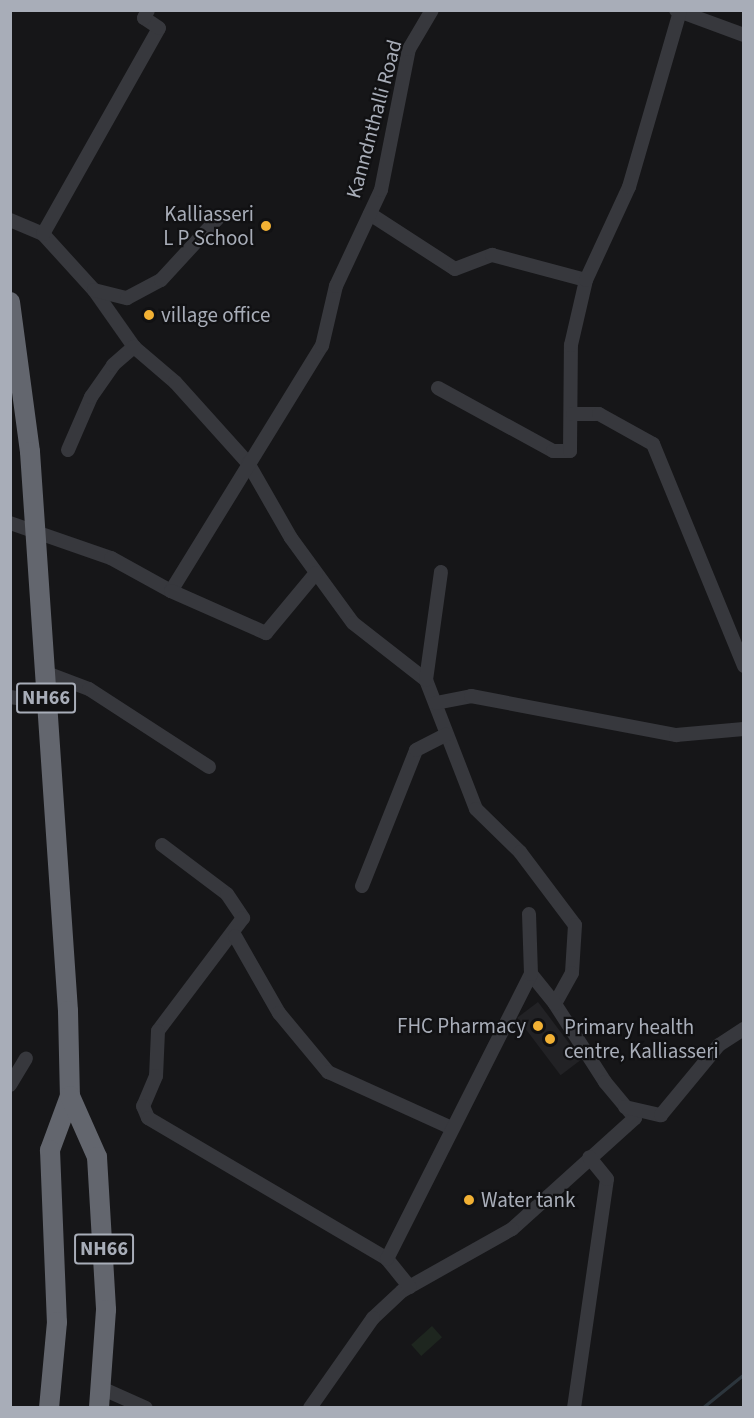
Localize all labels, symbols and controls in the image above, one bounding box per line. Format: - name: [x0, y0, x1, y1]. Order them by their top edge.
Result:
- street label: Kanndnthalli Road: [341, 37, 407, 201]
- place label: Kalliasseri L P School: [163, 201, 254, 251]
- marker: Kalliasseri L P School: [259, 219, 273, 233]
- place label: village office: [161, 302, 270, 328]
- marker: village office: [142, 308, 156, 322]
- road number: NH66: [16, 681, 76, 715]
- place label: FHC Pharmacy: [397, 1013, 526, 1039]
- place label: Primary health centre, Kalliasseri: [564, 1014, 719, 1064]
- marker: FHC Pharmacy: [531, 1019, 545, 1033]
- marker: Primary health centre, Kalliasseri: [541, 1030, 559, 1048]
- place label: Water tank: [481, 1187, 575, 1213]
- marker: Water tank: [462, 1193, 476, 1207]
- road number: NH66: [74, 1232, 134, 1266]

